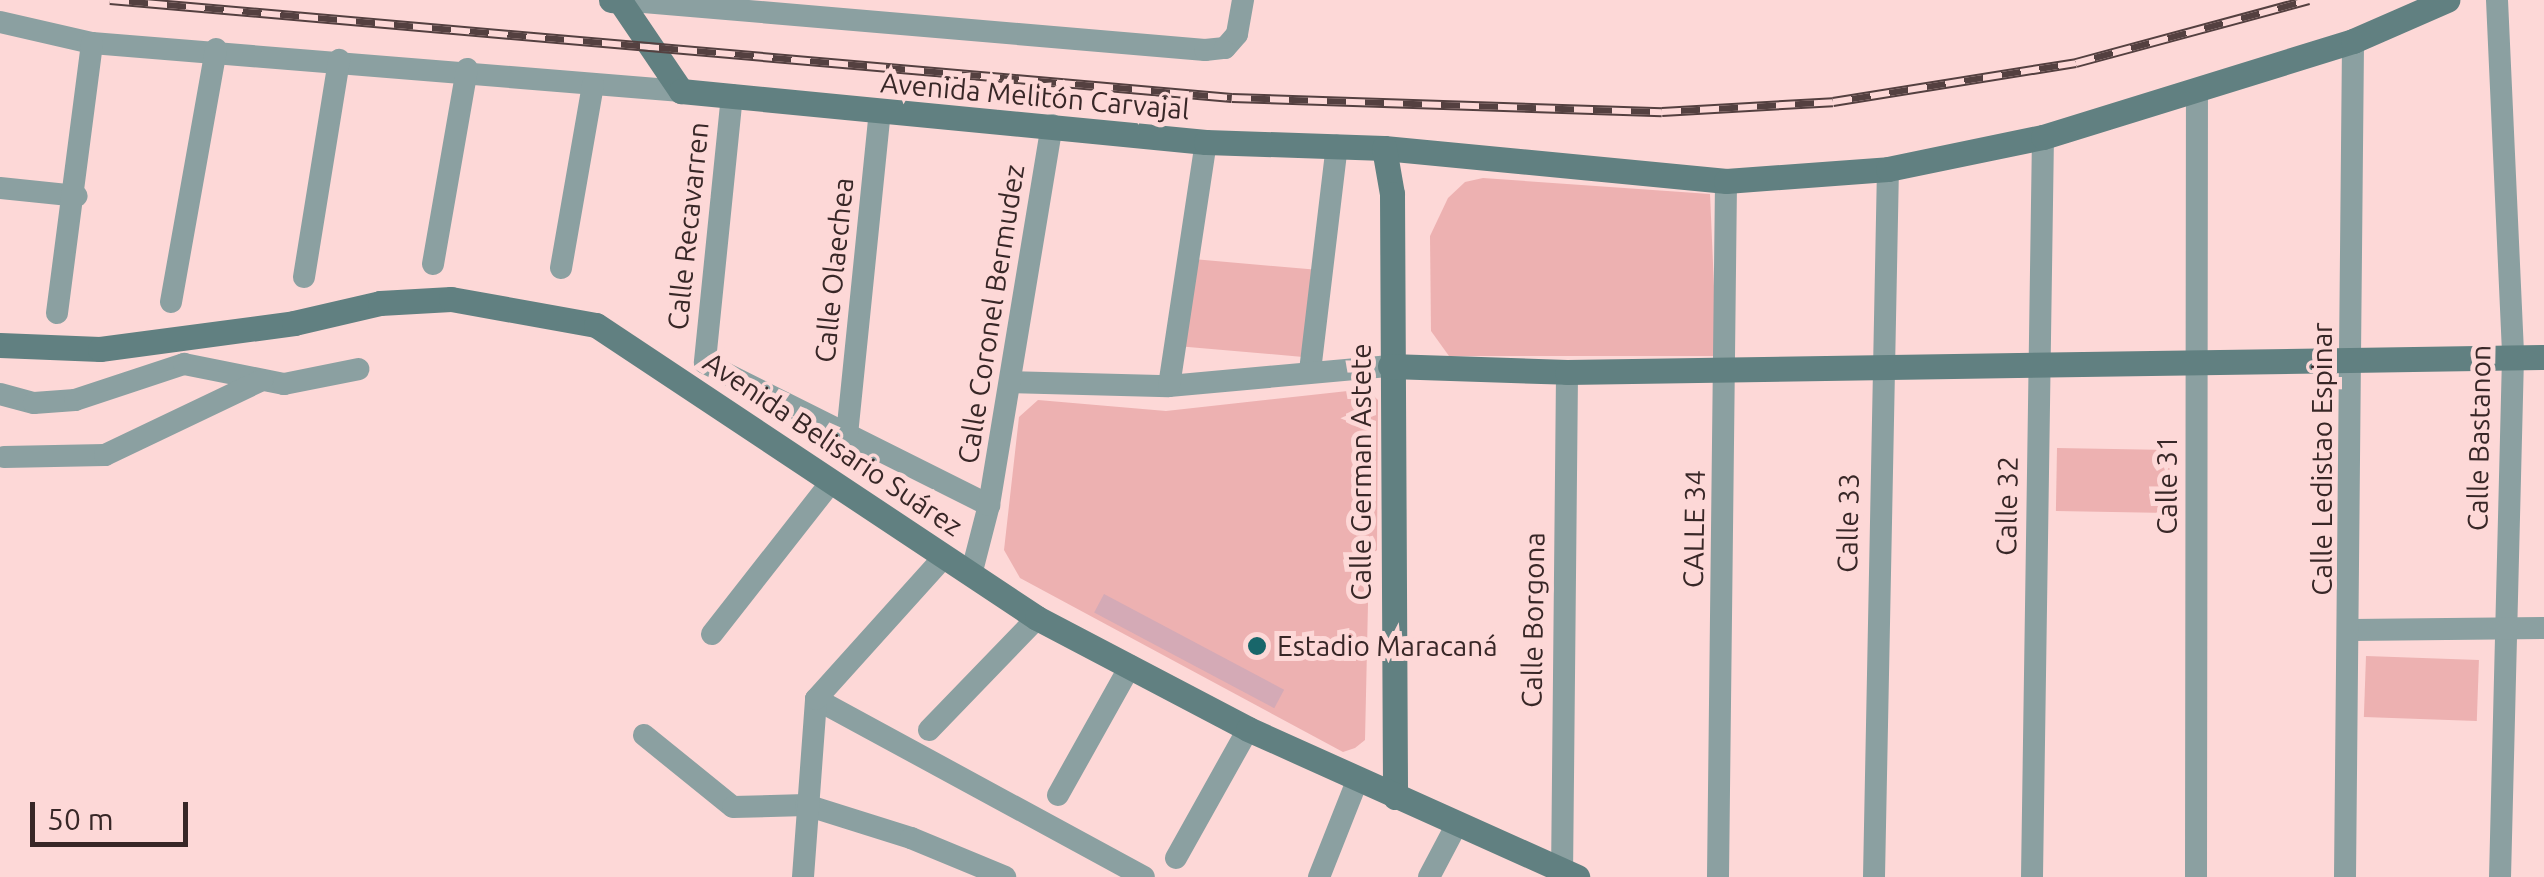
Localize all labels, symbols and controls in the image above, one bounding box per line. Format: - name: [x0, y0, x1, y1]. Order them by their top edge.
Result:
- street label: Avenida Melitón Carvajal: [879, 66, 1191, 126]
- street label: Calle Recavarren: [660, 120, 716, 332]
- street label: Calle Coronel Bermudez: [951, 162, 1031, 466]
- street label: Calle Olaechea: [808, 176, 860, 364]
- street label: Calle Ledistao Espinar: [2305, 322, 2339, 596]
- street label: Calle German Astete: [1344, 343, 1378, 601]
- street label: Avenida Belisario Suárez: [697, 345, 969, 543]
- street label: Calle Bastanon: [2461, 345, 2497, 531]
- street label: Calle 31: [2150, 435, 2184, 535]
- street label: Calle 32: [1989, 456, 2025, 556]
- street label: CALLE 34: [1676, 470, 1712, 588]
- street label: Calle 33: [1830, 473, 1866, 573]
- street label: Calle Borgona: [1515, 532, 1551, 708]
- place label: Estadio Maracaná: [1277, 629, 1498, 663]
- marker: Estadio Maracaná: [1246, 635, 1268, 657]
- scale bar: [35, 782, 192, 844]
- text: 50 m: [47, 802, 114, 836]

